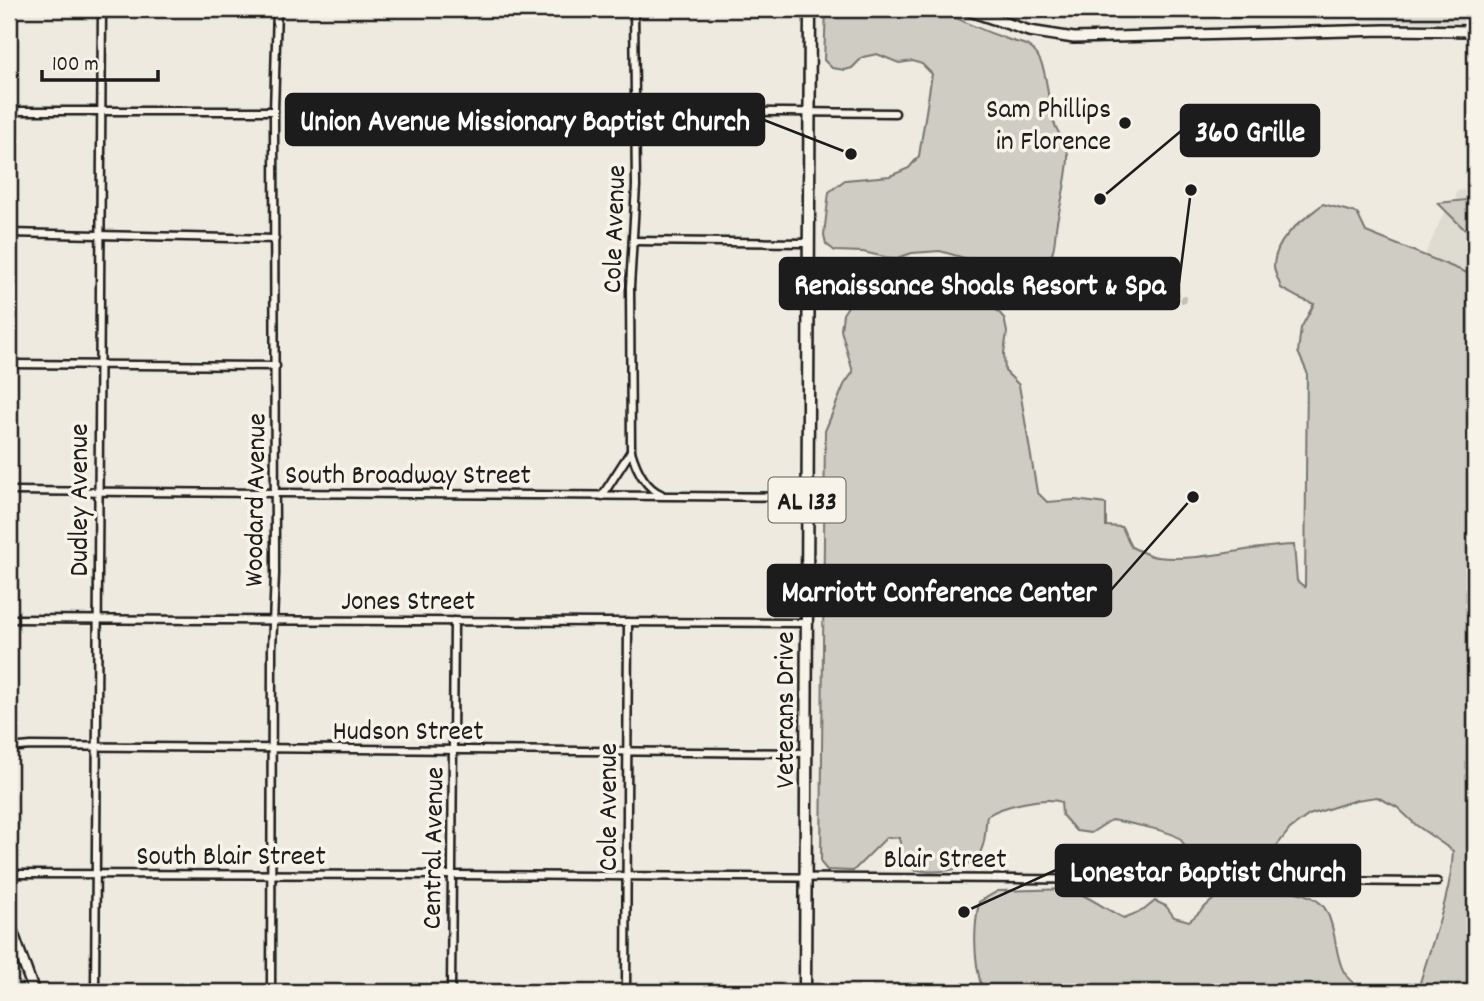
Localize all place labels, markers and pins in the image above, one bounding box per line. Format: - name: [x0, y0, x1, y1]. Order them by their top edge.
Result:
- place label: Sam Phillips in Florence: [986, 92, 1111, 164]
- callout: Union Avenue Missionary Baptist Church: [286, 94, 764, 145]
- callout: 360 Grille: [1181, 105, 1319, 156]
- marker: Sam Phillips in Florence: [1117, 115, 1133, 131]
- callout: Renaissance Shoals Resort & Spa: [780, 258, 1179, 309]
- callout: Marriott Conference Center: [768, 565, 1111, 616]
- callout: Lonestar Baptist Church: [1056, 845, 1360, 896]

